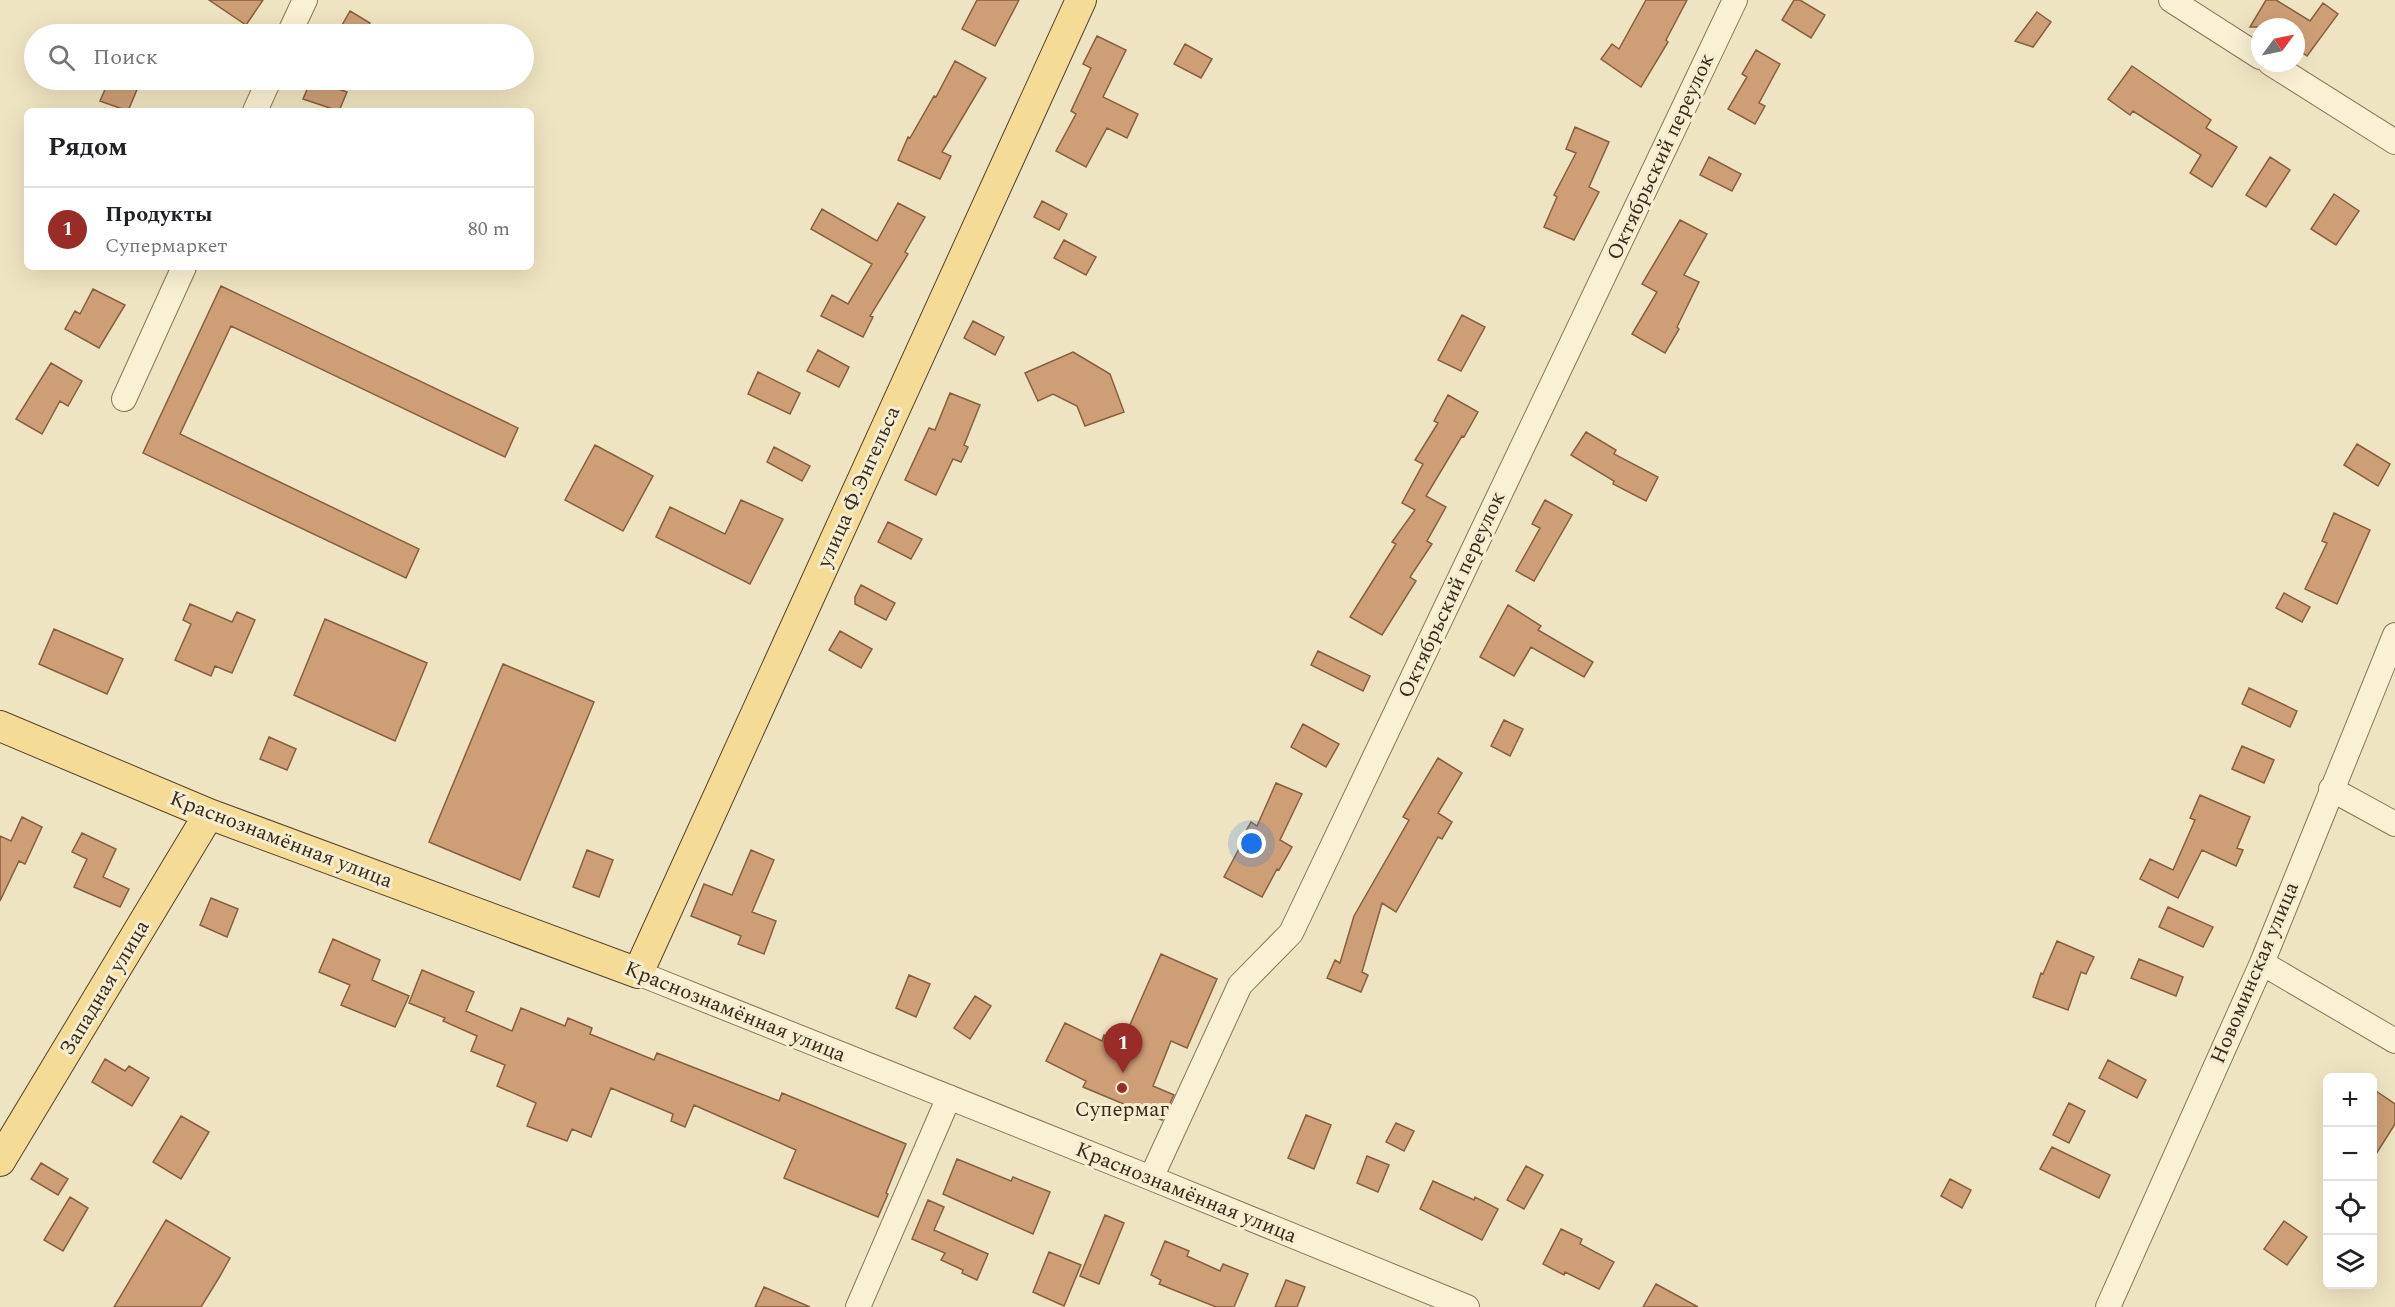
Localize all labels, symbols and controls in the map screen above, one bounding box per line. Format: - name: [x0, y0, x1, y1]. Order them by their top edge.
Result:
- north arrow: [2251, 18, 2305, 72]
- search box: [24, 24, 534, 90]
- icon: search: [45, 41, 78, 74]
- text: Поиск: [93, 41, 158, 74]
- street label: Октябрьский переулок: [1599, 48, 1723, 266]
- text: Рядом: [48, 127, 128, 167]
- text: Продукты: [105, 198, 213, 231]
- text: 1: [62, 214, 73, 244]
- text: 80 m: [468, 214, 510, 244]
- text: Супермаркет: [105, 231, 227, 261]
- street label: улица Ф.Энгельса: [809, 400, 909, 574]
- street label: Октябрьский переулок: [1390, 486, 1514, 704]
- street label: Краснознамённая улица: [165, 783, 398, 898]
- your location: [1237, 829, 1266, 858]
- street label: Новоминская улица: [2202, 876, 2308, 1069]
- street label: Западная улица: [52, 913, 159, 1062]
- street label: Краснознамённая улица: [619, 953, 851, 1071]
- pin: 1: [1104, 1024, 1142, 1073]
- map controls: [2323, 1073, 2377, 1289]
- button: +: [2323, 1073, 2377, 1127]
- marker: Супермаг: [1115, 1081, 1129, 1095]
- place label: Супермаг: [1075, 1094, 1169, 1126]
- button: −: [2323, 1127, 2377, 1181]
- street label: Краснознамённая улица: [1070, 1134, 1302, 1252]
- button: locate: [2323, 1181, 2377, 1235]
- button: layers: [2323, 1235, 2377, 1289]

